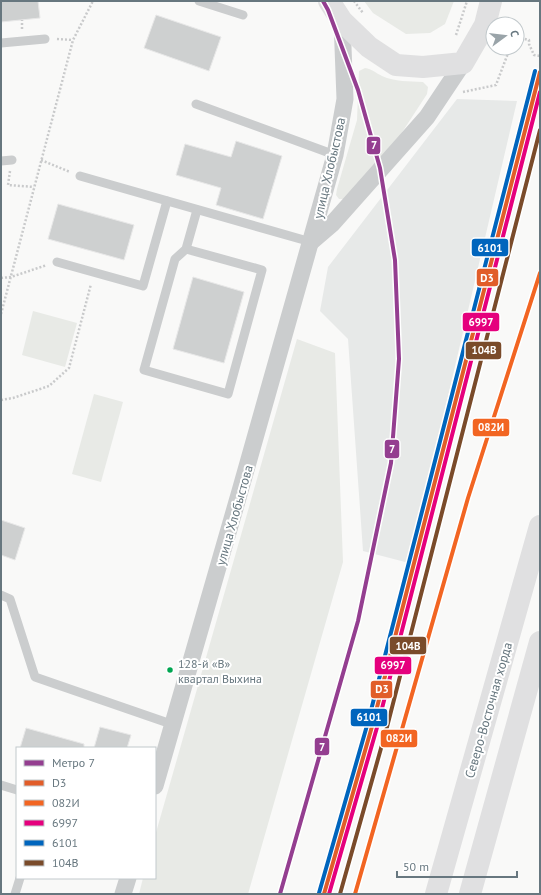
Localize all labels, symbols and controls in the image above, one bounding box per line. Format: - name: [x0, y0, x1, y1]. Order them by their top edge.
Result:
- north arrow: [485, 16, 525, 56]
- text: С: [507, 29, 522, 38]
- street label: улица Хлобыстова: [310, 116, 349, 220]
- line badge: 7: [366, 136, 381, 155]
- text: 7: [371, 138, 377, 152]
- line badge: 6101: [471, 238, 509, 257]
- text: 6101: [478, 241, 502, 255]
- line badge: D3: [476, 268, 499, 287]
- text: D3: [480, 271, 494, 285]
- line badge: 6997: [462, 312, 500, 332]
- text: 6997: [469, 315, 493, 329]
- line badge: 104В: [465, 341, 502, 360]
- text: 104В: [471, 343, 497, 357]
- line badge: 082И: [472, 418, 510, 437]
- text: 082И: [478, 420, 504, 434]
- line badge: 7: [384, 439, 400, 459]
- text: 7: [389, 442, 395, 456]
- street label: улица Хлобыстова: [212, 463, 257, 567]
- line badge: 104В: [389, 636, 427, 655]
- text: 104В: [395, 639, 421, 653]
- street label: Северо-Восточная хорда: [461, 640, 516, 780]
- place label: 128-й «В» квартал Выхина: [178, 656, 262, 686]
- line badge: 6997: [374, 656, 412, 675]
- text: 6997: [381, 658, 405, 672]
- marker: 128-й «В» квартал Выхина: [165, 665, 175, 675]
- line badge: D3: [370, 680, 393, 699]
- text: D3: [375, 682, 389, 696]
- line badge: 6101: [350, 708, 388, 727]
- text: 6101: [357, 710, 381, 724]
- line badge: 082И: [380, 729, 418, 748]
- text: 082И: [386, 731, 412, 745]
- line badge: 7: [314, 737, 330, 756]
- text: 7: [319, 740, 325, 754]
- legend: [16, 747, 156, 879]
- text: Метро 7: [52, 755, 95, 770]
- text: D3: [52, 775, 66, 790]
- text: 082И: [52, 795, 80, 810]
- text: 6997: [52, 815, 78, 830]
- text: 6101: [52, 835, 78, 850]
- scale bar: [397, 853, 517, 879]
- text: 104В: [52, 855, 79, 870]
- text: 50 m: [403, 859, 429, 874]

